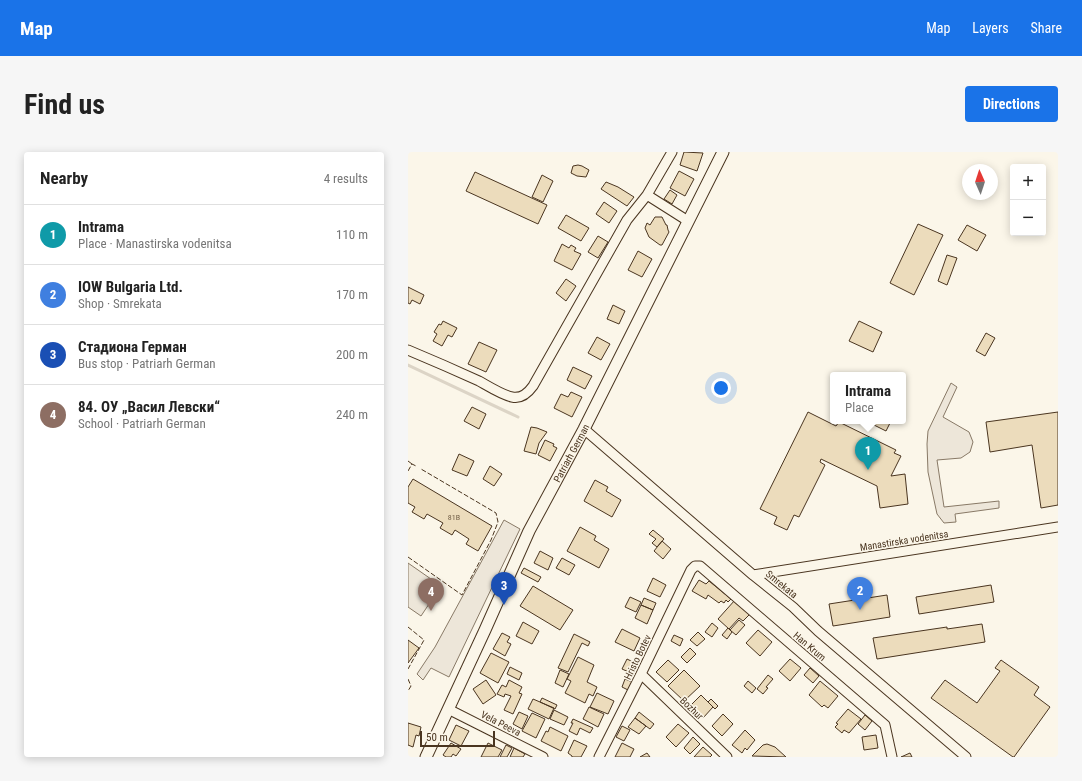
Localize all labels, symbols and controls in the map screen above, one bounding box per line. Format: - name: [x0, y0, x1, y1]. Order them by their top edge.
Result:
- text: Map: [20, 17, 53, 40]
- text: Map: [926, 20, 950, 36]
- text: Layers: [972, 20, 1009, 36]
- text: Share: [1031, 20, 1062, 36]
- button: Directions: [965, 86, 1058, 122]
- text: Find us: [24, 88, 105, 121]
- north arrow: [962, 164, 998, 200]
- map controls: [1010, 164, 1046, 236]
- button: +: [1010, 164, 1046, 200]
- text: Nearby: [40, 168, 88, 188]
- text: 4 results: [324, 171, 368, 186]
- button: −: [1010, 200, 1046, 236]
- text: Intrama: [78, 218, 124, 236]
- text: 1: [50, 227, 56, 242]
- text: 110 m: [336, 227, 368, 242]
- text: Place · Manastirska vodenitsa: [78, 236, 232, 251]
- text: IOW Bulgaria Ltd.: [78, 278, 183, 296]
- text: 2: [50, 287, 56, 302]
- text: 170 m: [336, 287, 368, 302]
- text: Shop · Smrekata: [78, 296, 162, 311]
- text: Стадиона Герман: [78, 338, 187, 356]
- text: 3: [50, 347, 56, 362]
- text: 200 m: [336, 347, 368, 362]
- text: Bus stop · Patriarh German: [78, 356, 216, 371]
- popup: [830, 372, 906, 424]
- your location: [711, 378, 731, 398]
- text: Intrama: [845, 382, 891, 400]
- text: 84. ОУ „Васил Левски“: [78, 398, 220, 416]
- text: Place: [845, 400, 873, 415]
- text: 4: [50, 407, 56, 422]
- text: 240 m: [336, 407, 368, 422]
- text: School · Patriarh German: [78, 416, 206, 431]
- street label: Patriarh German: [551, 422, 592, 484]
- pin: 1: [855, 437, 881, 470]
- house number: 81В: [448, 513, 460, 522]
- street label: Manastirska vodenitsa: [859, 528, 949, 553]
- street label: Smrekata: [764, 568, 800, 601]
- pin: 3: [491, 572, 517, 605]
- pin: 2: [847, 577, 873, 610]
- pin: 4: [418, 578, 444, 611]
- street label: Han Krum: [791, 630, 828, 663]
- street label: Hristo Botev: [622, 632, 653, 681]
- street label: Bozhur: [678, 695, 705, 722]
- street label: Vela Peeva: [479, 709, 523, 738]
- scale bar: [420, 729, 495, 748]
- text: 50 m: [426, 731, 448, 744]

